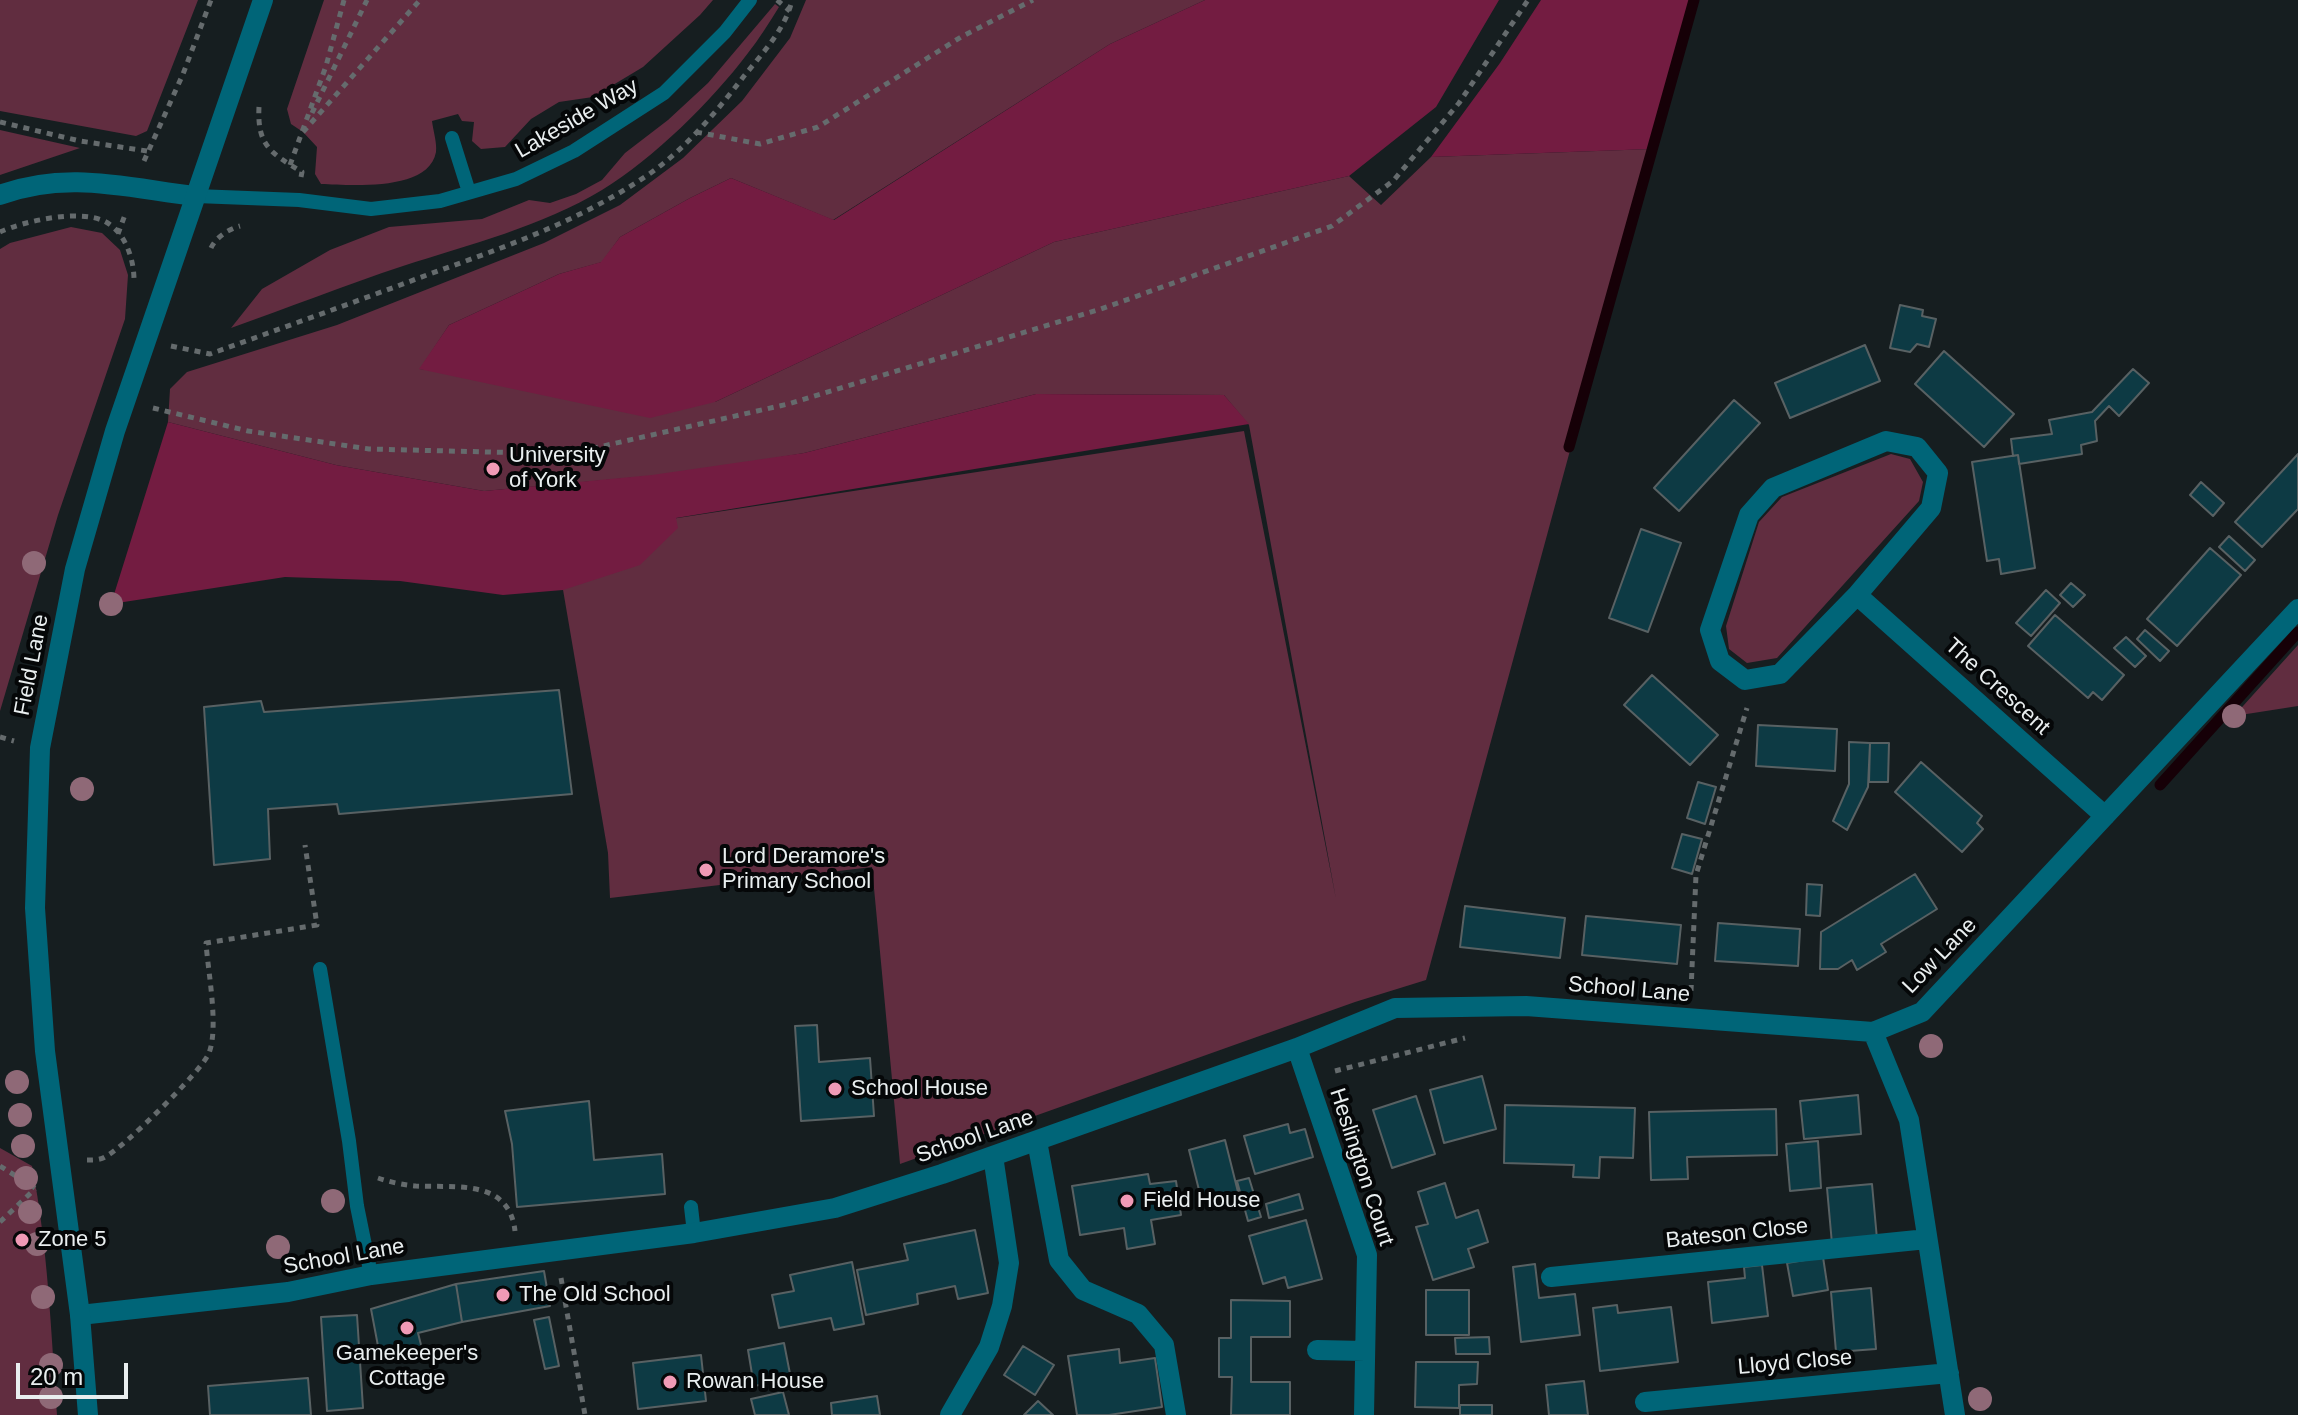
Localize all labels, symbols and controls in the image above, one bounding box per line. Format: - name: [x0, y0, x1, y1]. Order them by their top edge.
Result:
- street label: Lakeside Way: [511, 73, 643, 165]
- place label: University of York: [509, 443, 606, 494]
- marker: University of York: [484, 460, 502, 478]
- street label: Field Lane: [9, 612, 55, 718]
- street label: The Crescent: [1939, 633, 2055, 741]
- place label: Lord Deramore's Primary School: [722, 844, 885, 896]
- marker: Lord Deramore's Primary School: [697, 861, 715, 879]
- street label: Low Lane: [1897, 913, 1983, 999]
- street label: School Lane: [1567, 972, 1691, 1008]
- place label: School House: [851, 1076, 988, 1102]
- marker: School House: [826, 1080, 844, 1098]
- street label: Heslington Court: [1323, 1085, 1399, 1249]
- street label: School Lane: [913, 1105, 1037, 1169]
- place label: Field House: [1143, 1188, 1260, 1214]
- marker: Field House: [1118, 1192, 1136, 1210]
- street label: Bateson Close: [1664, 1213, 1810, 1255]
- place label: Zone 5: [38, 1227, 106, 1253]
- marker: Zone 5: [13, 1231, 31, 1249]
- street label: School Lane: [281, 1233, 407, 1281]
- place label: The Old School: [519, 1282, 671, 1308]
- marker: The Old School: [494, 1286, 512, 1304]
- marker: Gamekeeper's Cottage: [398, 1319, 416, 1337]
- place label: Gamekeeper's Cottage: [336, 1341, 478, 1392]
- street label: Lloyd Close: [1737, 1345, 1853, 1381]
- scale bar: [20, 1347, 132, 1397]
- text: 20 m: [30, 1363, 83, 1390]
- place label: Rowan House: [686, 1369, 824, 1395]
- marker: Rowan House: [661, 1373, 679, 1391]

